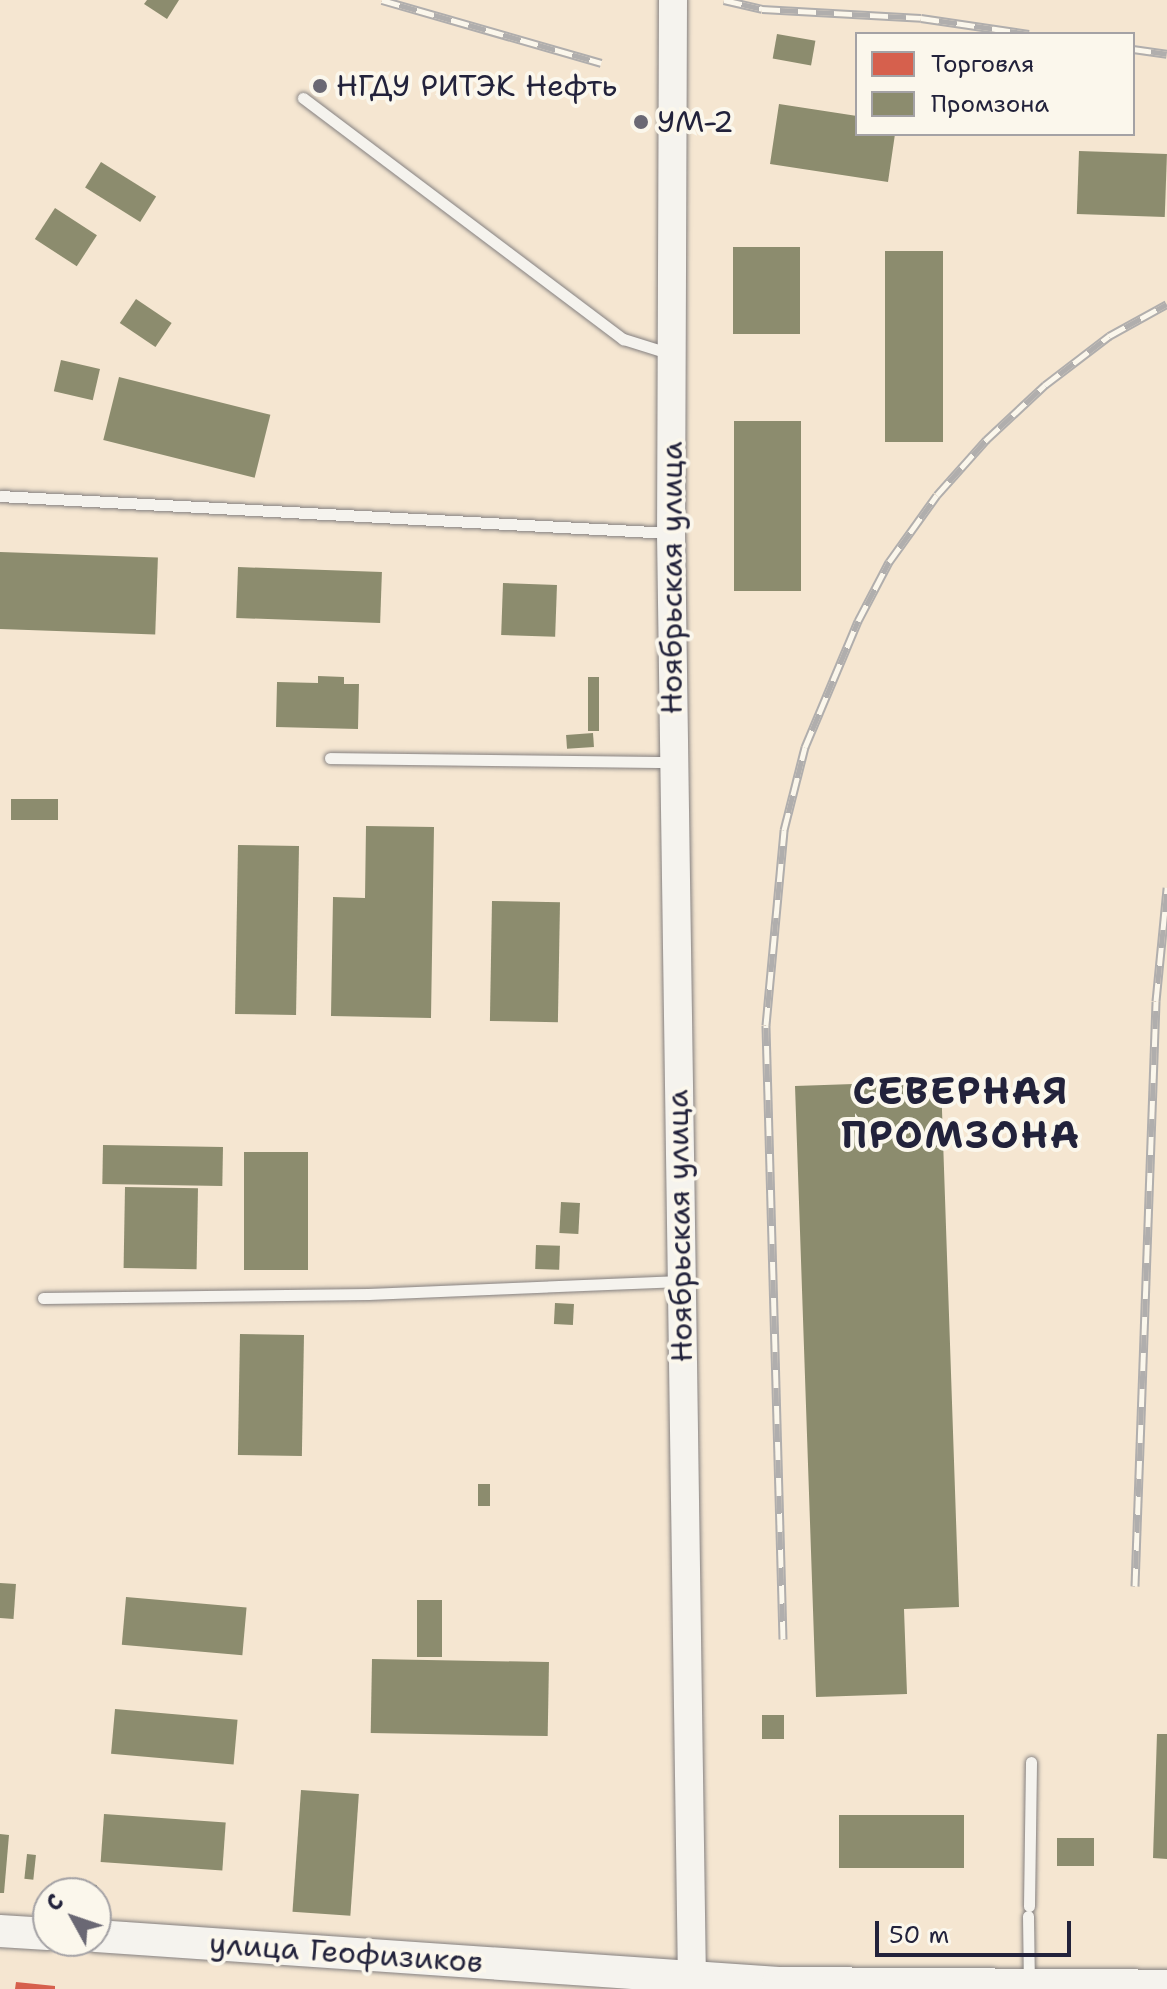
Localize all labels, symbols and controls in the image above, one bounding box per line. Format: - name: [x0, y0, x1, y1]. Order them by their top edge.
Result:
- legend: [855, 32, 1135, 136]
- text: Торговля: [931, 48, 1034, 80]
- place label: НГДУ РИТЭК Нефть: [336, 68, 617, 104]
- marker: НГДУ РИТЭК Нефть: [311, 77, 329, 95]
- text: Промзона: [931, 88, 1049, 120]
- place label: УМ-2: [657, 104, 734, 140]
- marker: УМ-2: [632, 113, 650, 131]
- street label: Ноябрьская улица: [654, 442, 690, 714]
- district label: СЕВЕРНАЯ ПРОМЗОНА: [841, 1068, 1081, 1158]
- street label: Ноябрьская улица: [660, 1089, 700, 1363]
- north arrow: [32, 1877, 112, 1957]
- text: С: [39, 1888, 70, 1917]
- scale bar: [879, 1905, 1075, 1955]
- text: 50 m: [889, 1919, 949, 1951]
- street label: улица Геофизиков: [208, 1925, 484, 1981]

